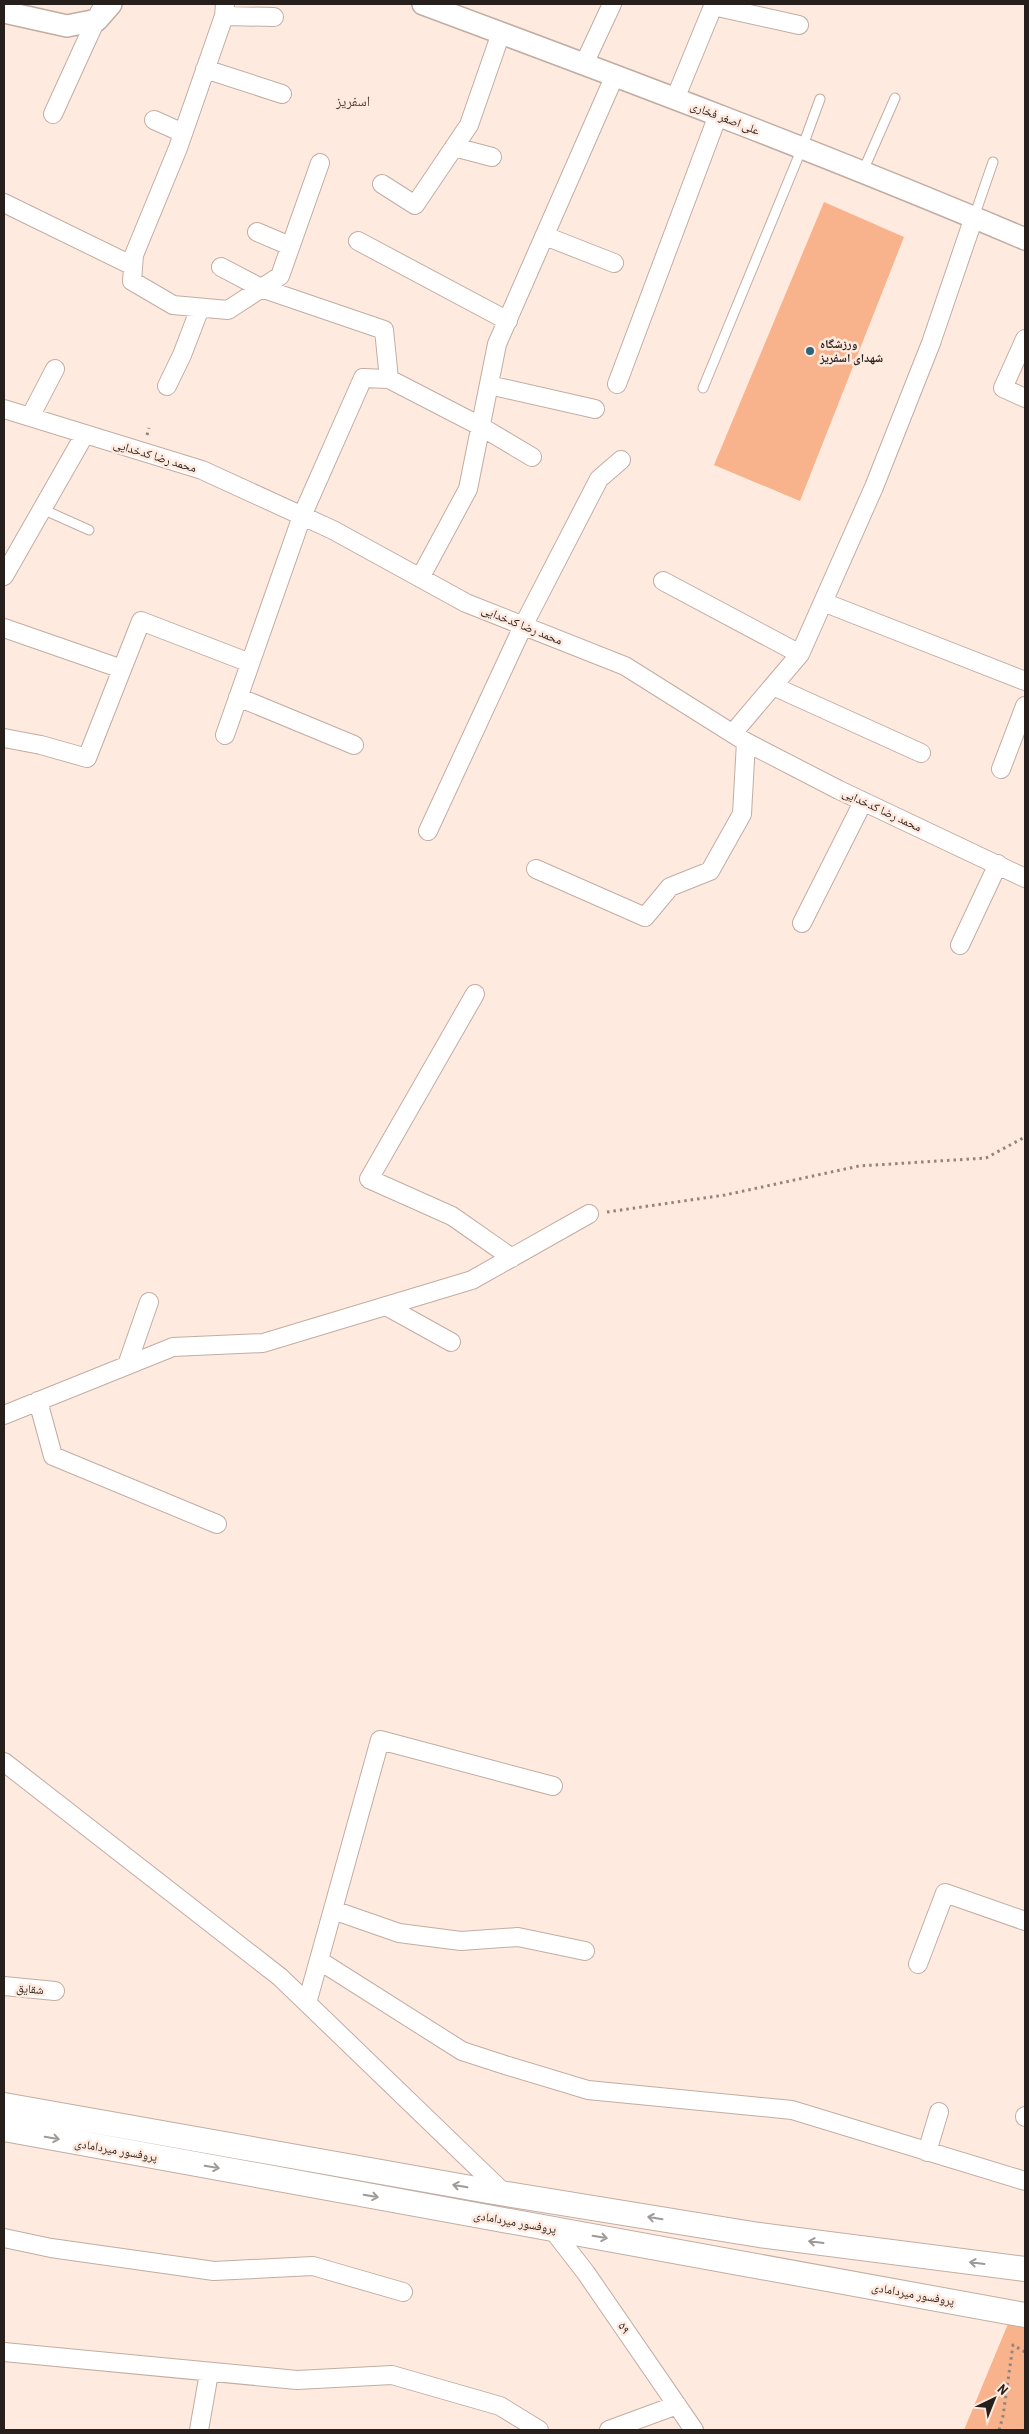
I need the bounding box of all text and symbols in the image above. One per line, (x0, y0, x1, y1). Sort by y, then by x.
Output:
district label: اسفریز (335, 92, 370, 110)
street label: علی اصغر فخاری (688, 97, 762, 139)
place label: ورزشگاه شهدای اسفریز (819, 336, 883, 366)
marker: ورزشگاه شهدای اسفریز (804, 345, 816, 357)
street label: محمد رضا کدخدایی (112, 436, 198, 476)
street label: محمد رضا کدخدایی (479, 601, 565, 649)
street label: محمد رضا کدخدایی (840, 785, 924, 835)
street label: شقایق (16, 1980, 44, 1998)
one-way arrow (43, 2133, 59, 2143)
street label: پروفسور میردامادی (73, 2135, 159, 2165)
one-way arrow (203, 2162, 219, 2172)
one-way arrow (453, 2180, 469, 2190)
one-way arrow (363, 2192, 379, 2201)
street label: پروفسور میردامادی (472, 2207, 558, 2237)
one-way arrow (647, 2213, 663, 2223)
one-way arrow (592, 2233, 608, 2243)
one-way arrow (808, 2237, 824, 2247)
one-way arrow (969, 2257, 985, 2267)
street label: پروفسور میردامادی (870, 2279, 956, 2309)
street label: ۵۹ (614, 2319, 634, 2337)
north arrow (969, 2374, 1019, 2424)
text: N (994, 2380, 1012, 2399)

